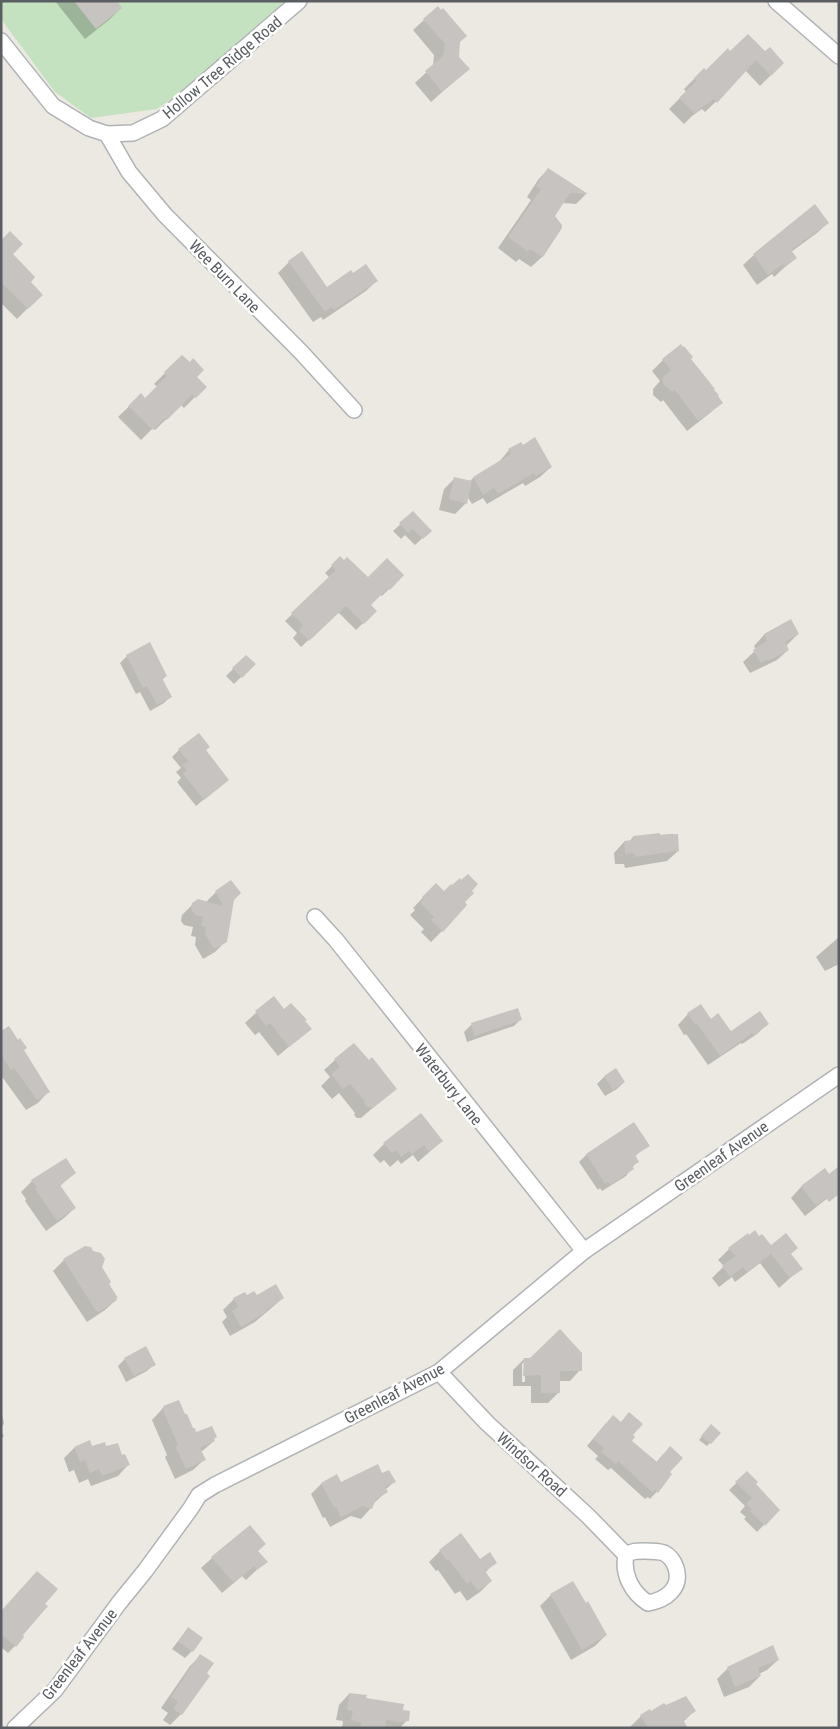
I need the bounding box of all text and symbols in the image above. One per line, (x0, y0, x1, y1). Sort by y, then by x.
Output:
street label: Hollow Tree Ridge Road (159, 12, 286, 123)
street label: Wee Burn Lane (185, 236, 264, 317)
street label: Waterbury Lane (411, 1040, 486, 1129)
street label: Greenleaf Avenue (671, 1117, 772, 1196)
street label: Greenleaf Avenue (341, 1359, 448, 1428)
street label: Windsor Road (493, 1428, 571, 1501)
street label: Greenleaf Avenue (38, 1605, 121, 1704)

